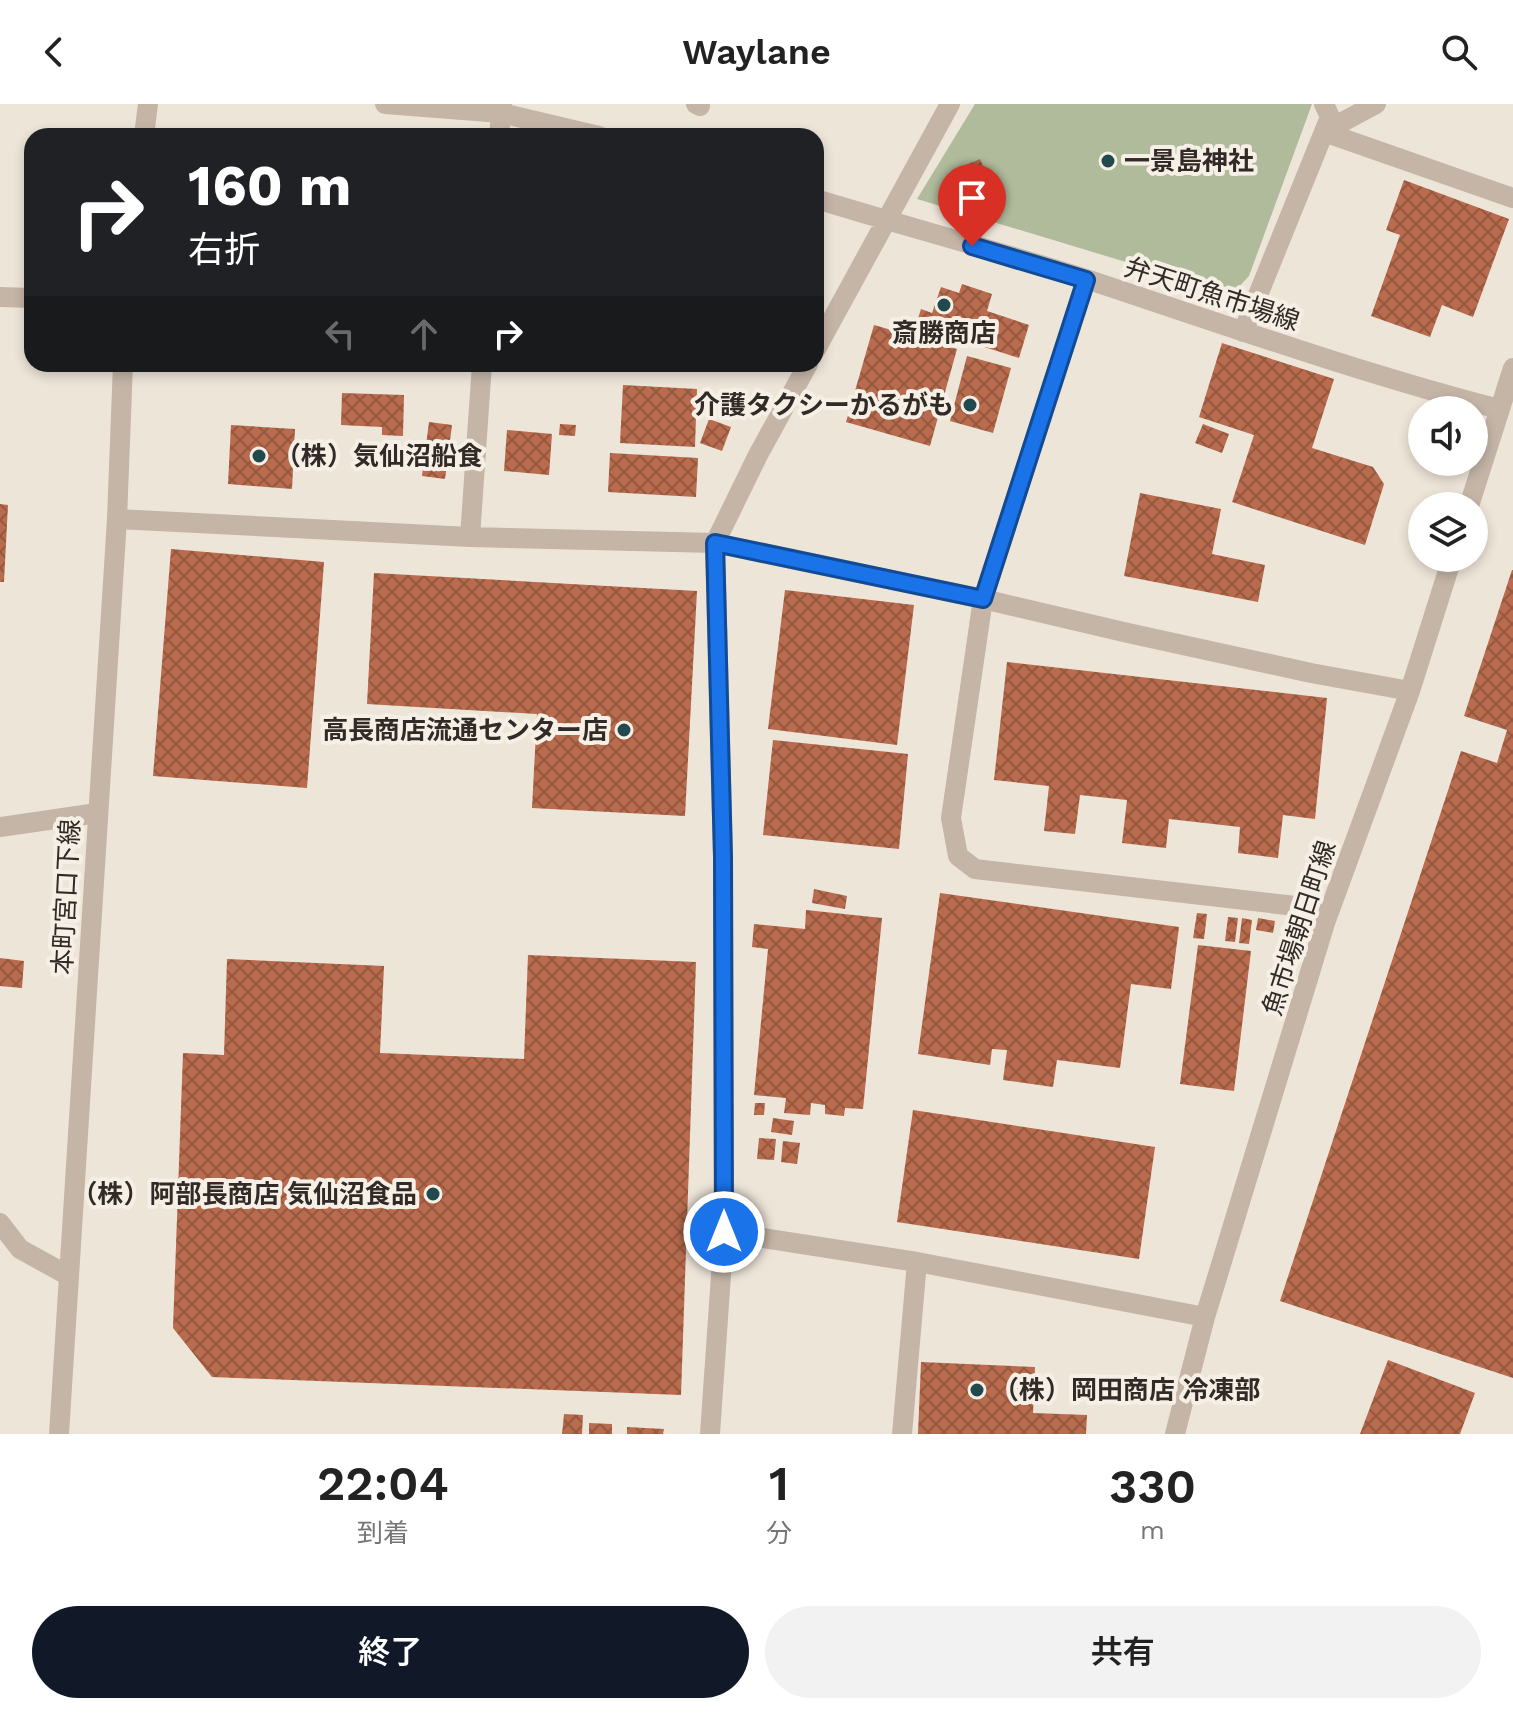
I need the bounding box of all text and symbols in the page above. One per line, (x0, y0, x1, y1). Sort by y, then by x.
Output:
icon: back (32, 30, 76, 74)
icon: search (1437, 30, 1481, 74)
text: Waylane (682, 31, 831, 73)
place label: 一景島神社 (1124, 146, 1254, 176)
marker: 一景島神社 (1099, 152, 1117, 170)
text: 160 m (188, 153, 351, 219)
icon: right (56, 160, 160, 264)
pin (938, 164, 1006, 246)
icon: arrive (950, 176, 994, 220)
text: 右折 (188, 229, 260, 271)
street label: 弁天町魚市場線 (1121, 252, 1303, 336)
marker: 斎勝商店 (935, 296, 953, 314)
icon: left (318, 312, 362, 356)
icon: ahead (402, 312, 446, 356)
icon: right (486, 312, 530, 356)
place label: 斎勝商店 (892, 318, 996, 348)
place label: 介護タクシーかるがも (694, 390, 954, 420)
marker: 介護タクシーかるがも (961, 396, 979, 414)
map controls (1408, 396, 1488, 572)
button: sound (1408, 396, 1488, 476)
place label: （株）気仙沼船食 (275, 441, 483, 471)
marker: （株）気仙沼船食 (250, 447, 268, 465)
button: layers (1408, 492, 1488, 572)
place label: 高長商店流通センター店 (322, 715, 608, 745)
marker: 高長商店流通センター店 (615, 721, 633, 739)
street label: 本町宮口下線 (47, 818, 85, 976)
street label: 魚市場朝日町線 (1257, 837, 1341, 1019)
place label: （株）阿部長商店 気仙沼食品 (72, 1179, 417, 1209)
marker: （株）阿部長商店 気仙沼食品 (424, 1185, 442, 1203)
position arrow (682, 1190, 766, 1274)
place label: （株）岡田商店 冷凍部 (993, 1375, 1260, 1405)
marker: （株）岡田商店 冷凍部 (968, 1381, 986, 1399)
text: 22:04 (317, 1455, 449, 1512)
text: 1 (769, 1455, 789, 1512)
text: 330 (1109, 1458, 1196, 1515)
text: m (1140, 1515, 1165, 1545)
text: 到着 (357, 1518, 409, 1548)
text: 分 (766, 1518, 792, 1548)
button: 終了 (32, 1606, 749, 1698)
button: 共有 (765, 1606, 1481, 1698)

